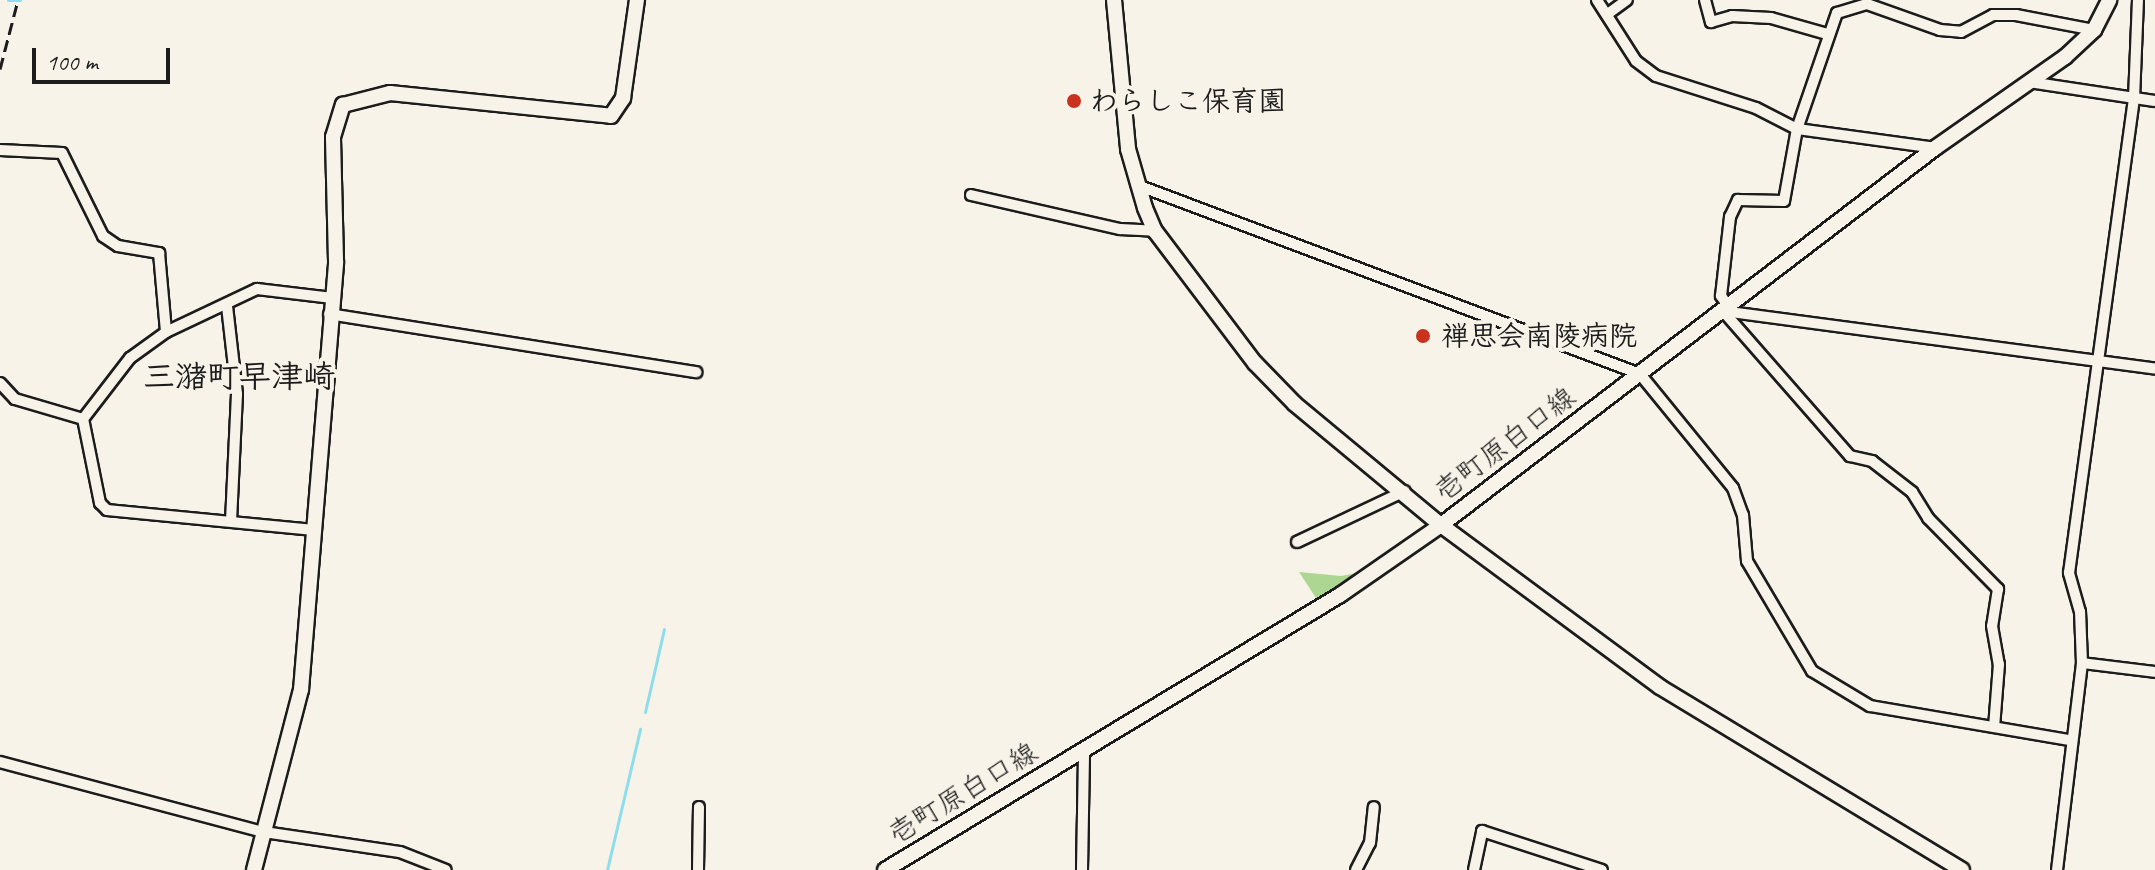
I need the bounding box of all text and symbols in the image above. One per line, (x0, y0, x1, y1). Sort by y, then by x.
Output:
scale bar (36, 32, 174, 82)
text: 100 m (46, 47, 98, 77)
place label: わらしこ保育園 (1090, 84, 1286, 118)
marker: わらしこ保育園 (1065, 92, 1083, 110)
place label: 禅思会南陵病院 (1441, 319, 1637, 353)
marker: 禅思会南陵病院 (1412, 325, 1434, 347)
district label: 三潴町早津崎 (143, 358, 335, 396)
street label: 壱町原白口線 (1428, 380, 1582, 508)
street label: 壱町原白口線 (882, 735, 1044, 851)

